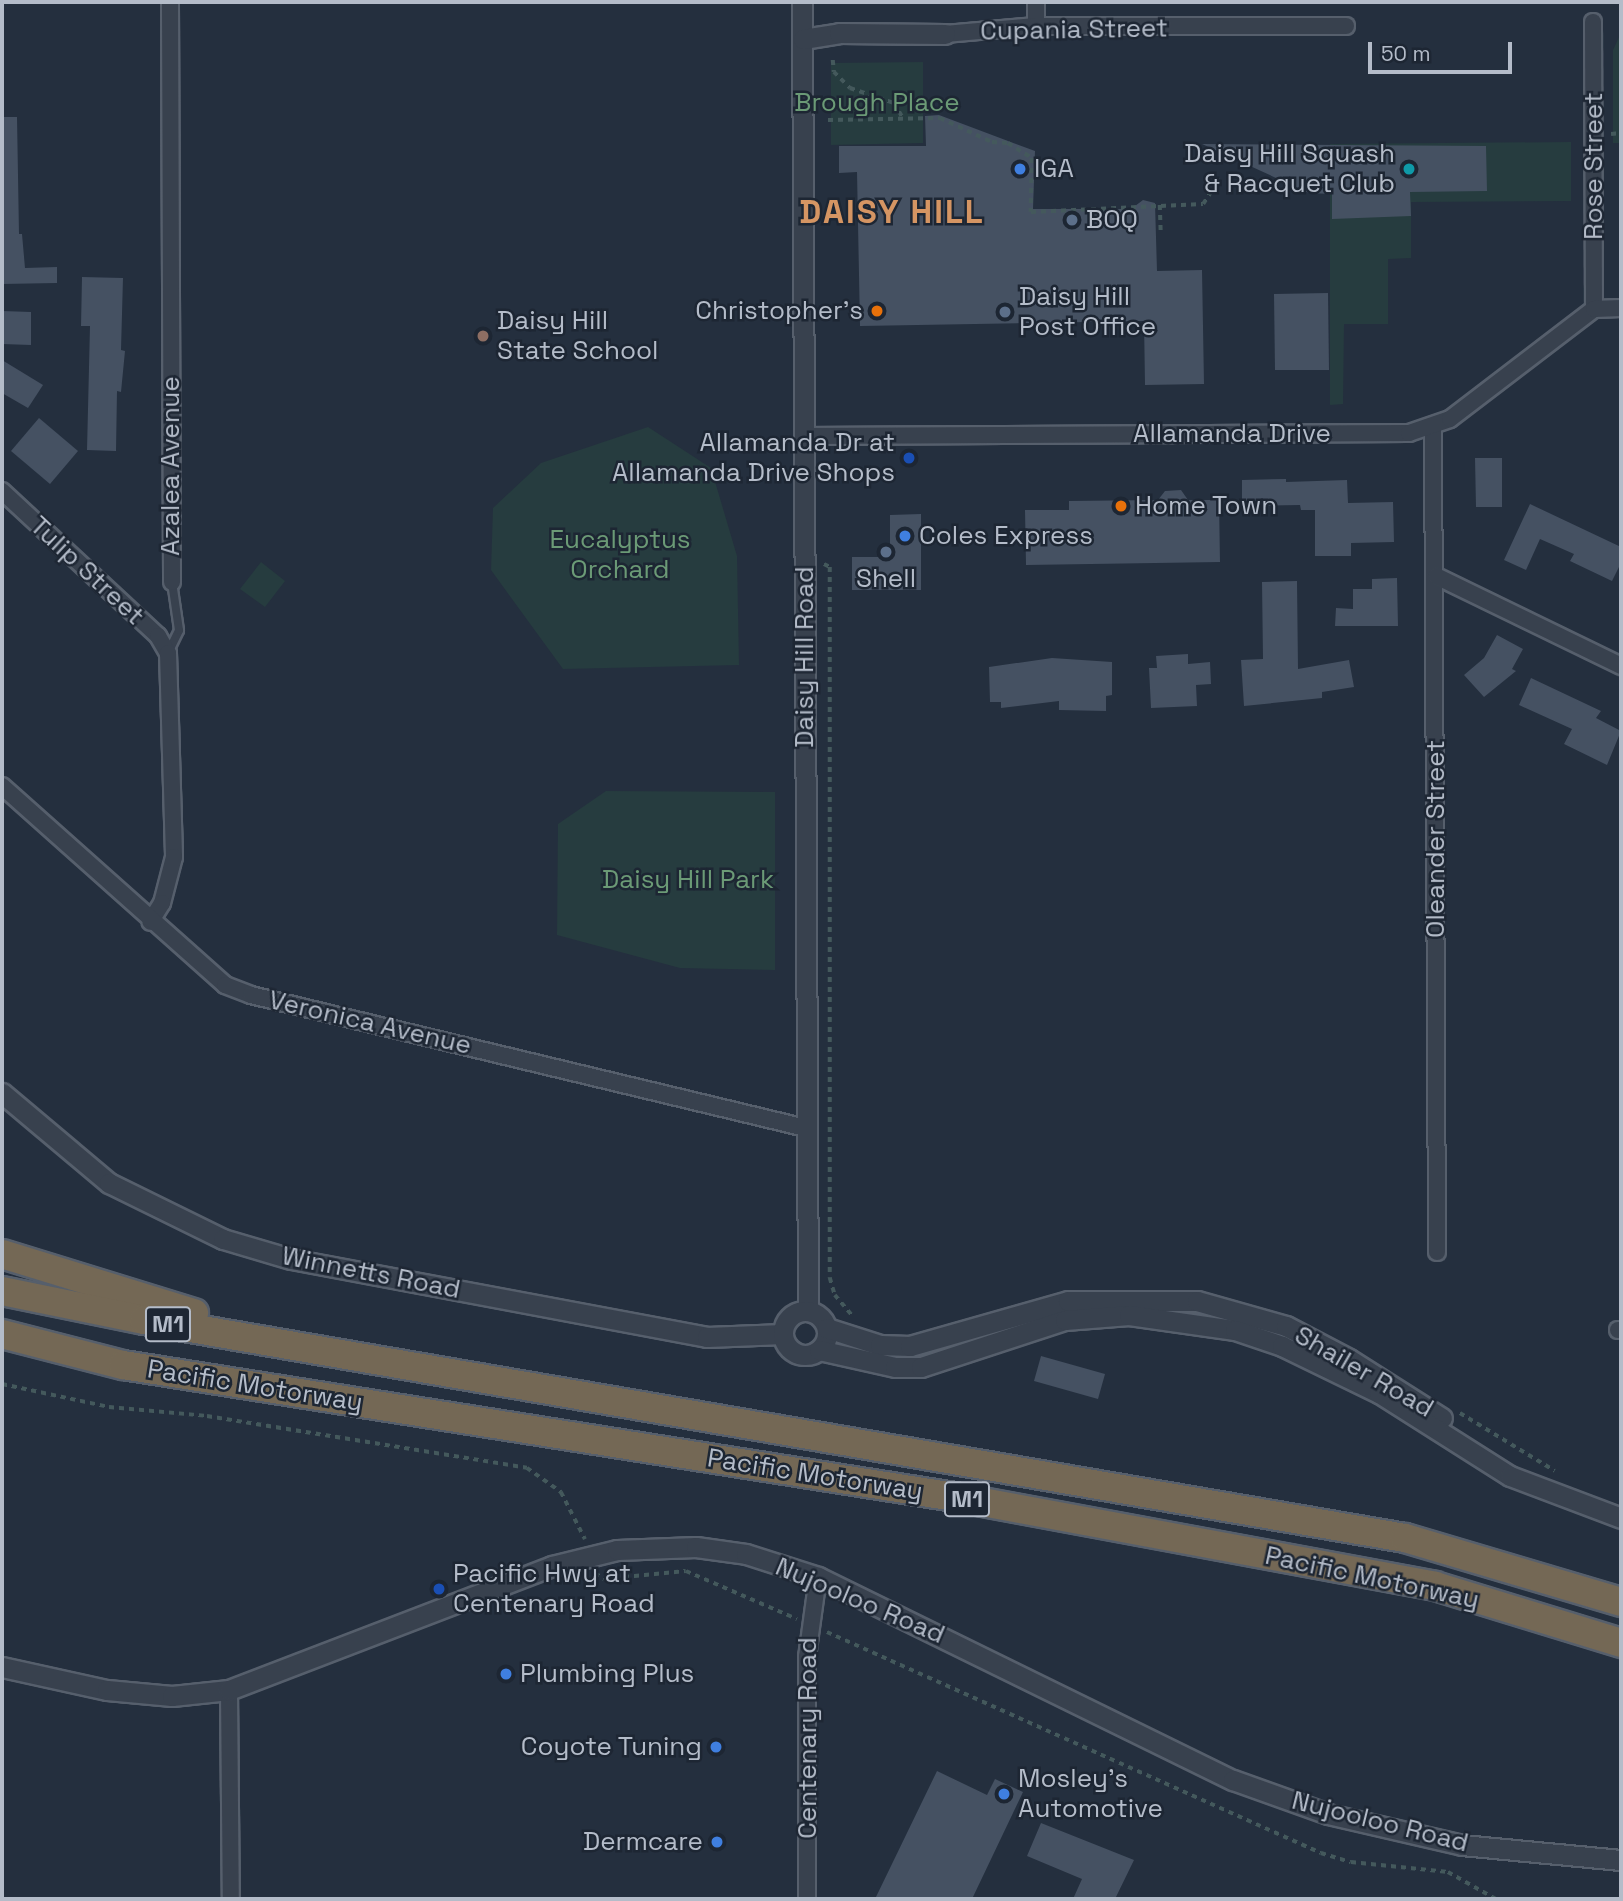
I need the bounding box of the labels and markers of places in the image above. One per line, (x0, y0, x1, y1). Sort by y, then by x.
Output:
place label: Daisy Hill Squash & Racquet Club (1184, 138, 1395, 200)
place label: IGA (1034, 153, 1074, 185)
marker: IGA (1012, 161, 1028, 177)
marker: Daisy Hill Squash & Racquet Club (1401, 161, 1417, 177)
place label: BOQ (1086, 204, 1138, 236)
marker: BOQ (1064, 212, 1080, 228)
place label: Daisy Hill Post Office (1019, 281, 1156, 342)
place label: Christopher's (695, 295, 863, 327)
marker: Christopher's (869, 303, 885, 319)
marker: Daisy Hill Post Office (997, 304, 1013, 320)
place label: Daisy Hill State School (497, 305, 658, 366)
marker: Daisy Hill State School (475, 328, 491, 344)
place label: Allamanda Dr at Allamanda Drive Shops (612, 427, 895, 488)
marker: Allamanda Dr at Allamanda Drive Shops (901, 450, 917, 466)
place label: Home Town (1135, 490, 1278, 522)
marker: Home Town (1113, 498, 1129, 514)
place label: Coles Express (919, 520, 1093, 552)
marker: Coles Express (897, 528, 913, 544)
marker: Shell (878, 544, 894, 560)
place label: Shell (856, 563, 916, 595)
place label: Pacific Hwy at Centenary Road (453, 1558, 655, 1620)
marker: Pacific Hwy at Centenary Road (431, 1581, 447, 1597)
place label: Plumbing Plus (520, 1658, 694, 1690)
marker: Plumbing Plus (498, 1666, 514, 1682)
place label: Coyote Tuning (520, 1731, 702, 1763)
marker: Coyote Tuning (708, 1739, 724, 1755)
place label: Mosley's Automotive (1018, 1763, 1163, 1824)
marker: Mosley's Automotive (996, 1786, 1012, 1802)
place label: Dermcare (583, 1826, 703, 1858)
marker: Dermcare (709, 1834, 725, 1850)

